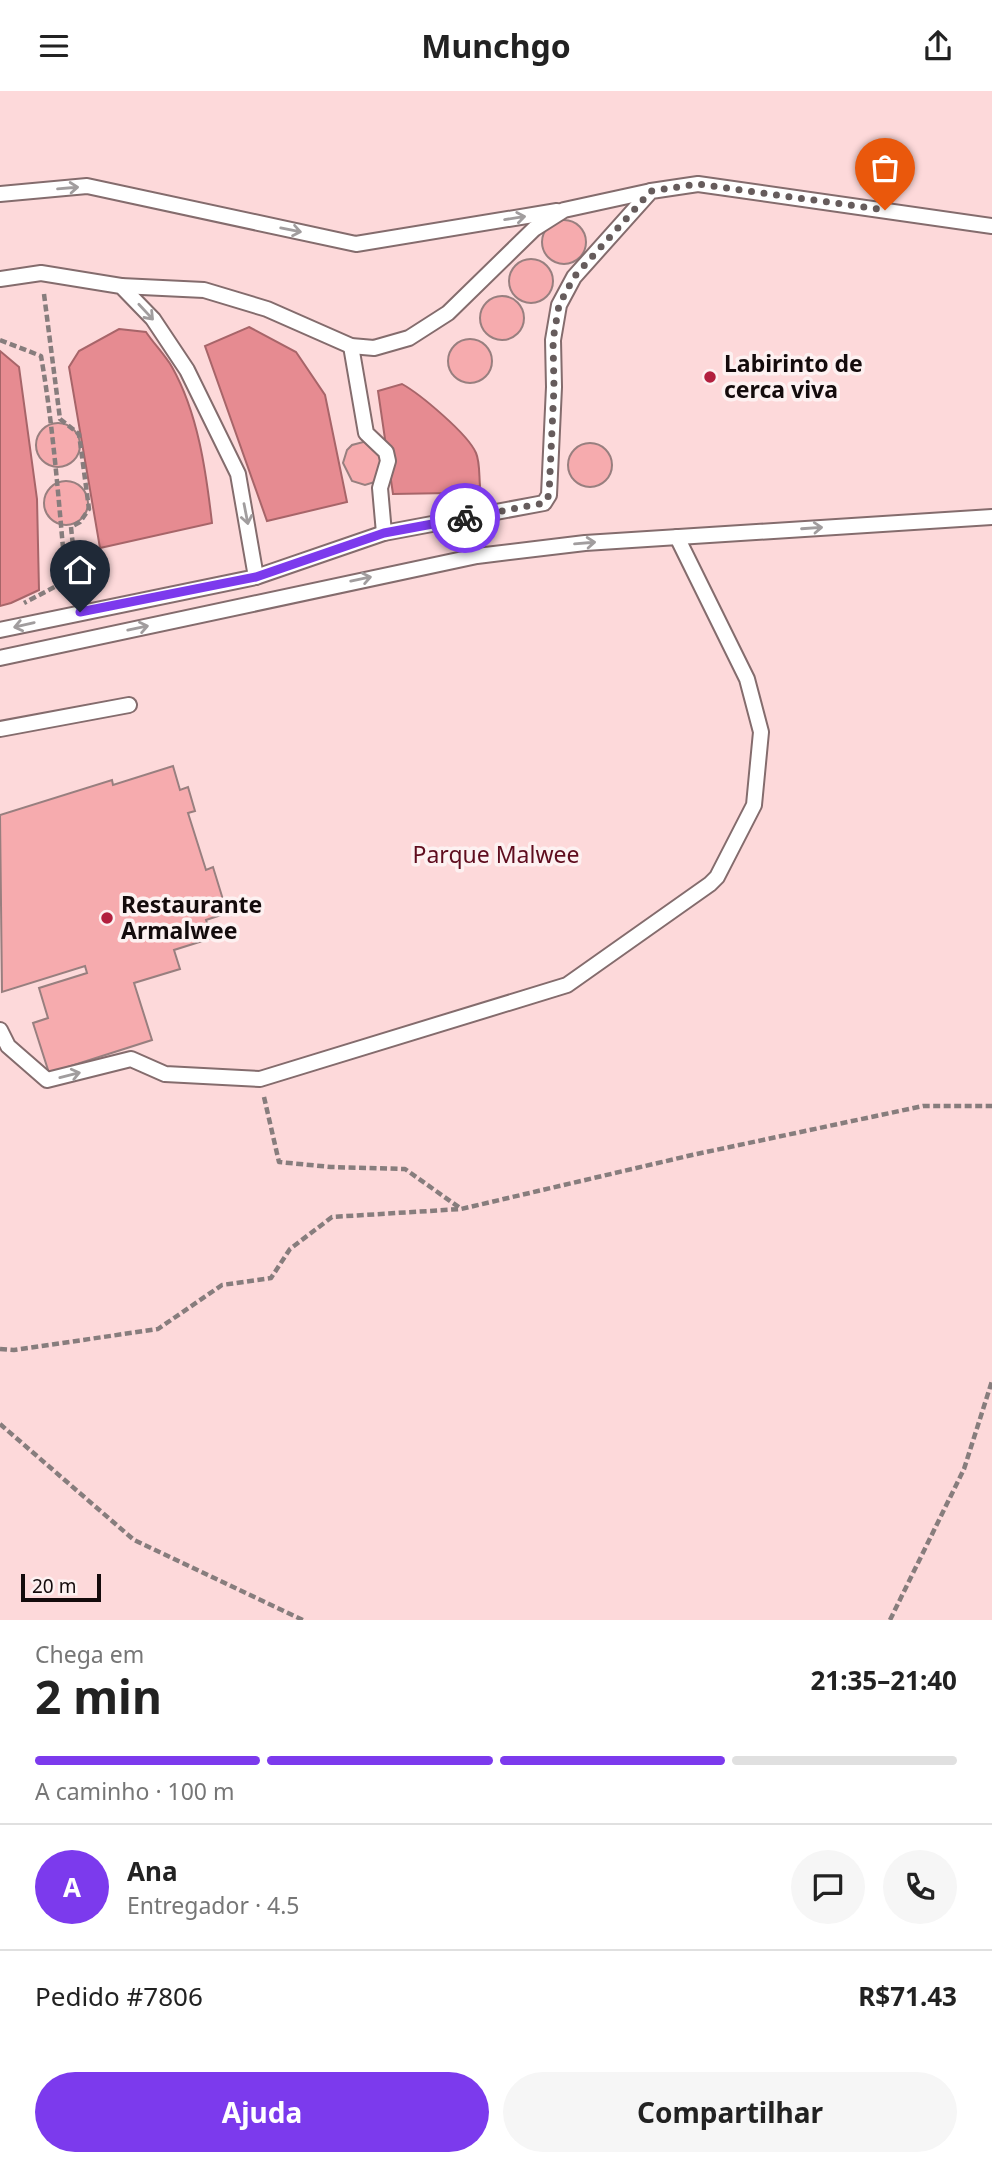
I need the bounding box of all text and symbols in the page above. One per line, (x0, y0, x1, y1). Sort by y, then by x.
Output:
text: Munchgo (421, 24, 571, 67)
icon: menu (35, 27, 73, 65)
icon: share (919, 27, 957, 65)
pin (855, 138, 915, 210)
icon: bag (866, 149, 904, 187)
one-way arrow (56, 181, 79, 194)
one-way arrow (503, 211, 526, 224)
one-way arrow (279, 224, 302, 238)
one-way arrow (138, 303, 155, 320)
place label: Labirinto de cerca viva (724, 347, 863, 405)
marker: Labirinto de cerca viva (702, 369, 718, 385)
courier (430, 483, 500, 553)
icon: bike (446, 499, 484, 537)
one-way arrow (240, 502, 254, 525)
one-way arrow (800, 522, 823, 535)
one-way arrow (573, 536, 596, 549)
pin (50, 540, 110, 612)
icon: home (61, 551, 99, 589)
one-way arrow (349, 572, 372, 586)
one-way arrow (13, 618, 36, 632)
one-way arrow (127, 621, 149, 634)
park label: Parque Malwee (413, 838, 579, 870)
place label: Restaurante Armalwee (121, 888, 262, 946)
marker: Restaurante Armalwee (99, 910, 115, 926)
one-way arrow (58, 1068, 81, 1081)
scale bar (21, 1571, 102, 1603)
text: 20 m (32, 1573, 76, 1599)
text: Chega em (35, 1638, 144, 1670)
text: 21:35–21:40 (810, 1662, 957, 1698)
text: 2 min (35, 1665, 162, 1727)
text: A caminho · 100 m (35, 1775, 234, 1807)
button: chat (791, 1850, 865, 1924)
button: phone (883, 1850, 957, 1924)
text: Ana (127, 1853, 177, 1889)
text: A (63, 1869, 81, 1905)
text: Entregador · 4.5 (127, 1889, 300, 1921)
text: Pedido #7806 (35, 1978, 203, 2014)
text: R$71.43 (858, 1978, 957, 2014)
button: Ajuda (35, 2072, 489, 2152)
button: Compartilhar (503, 2072, 957, 2152)

